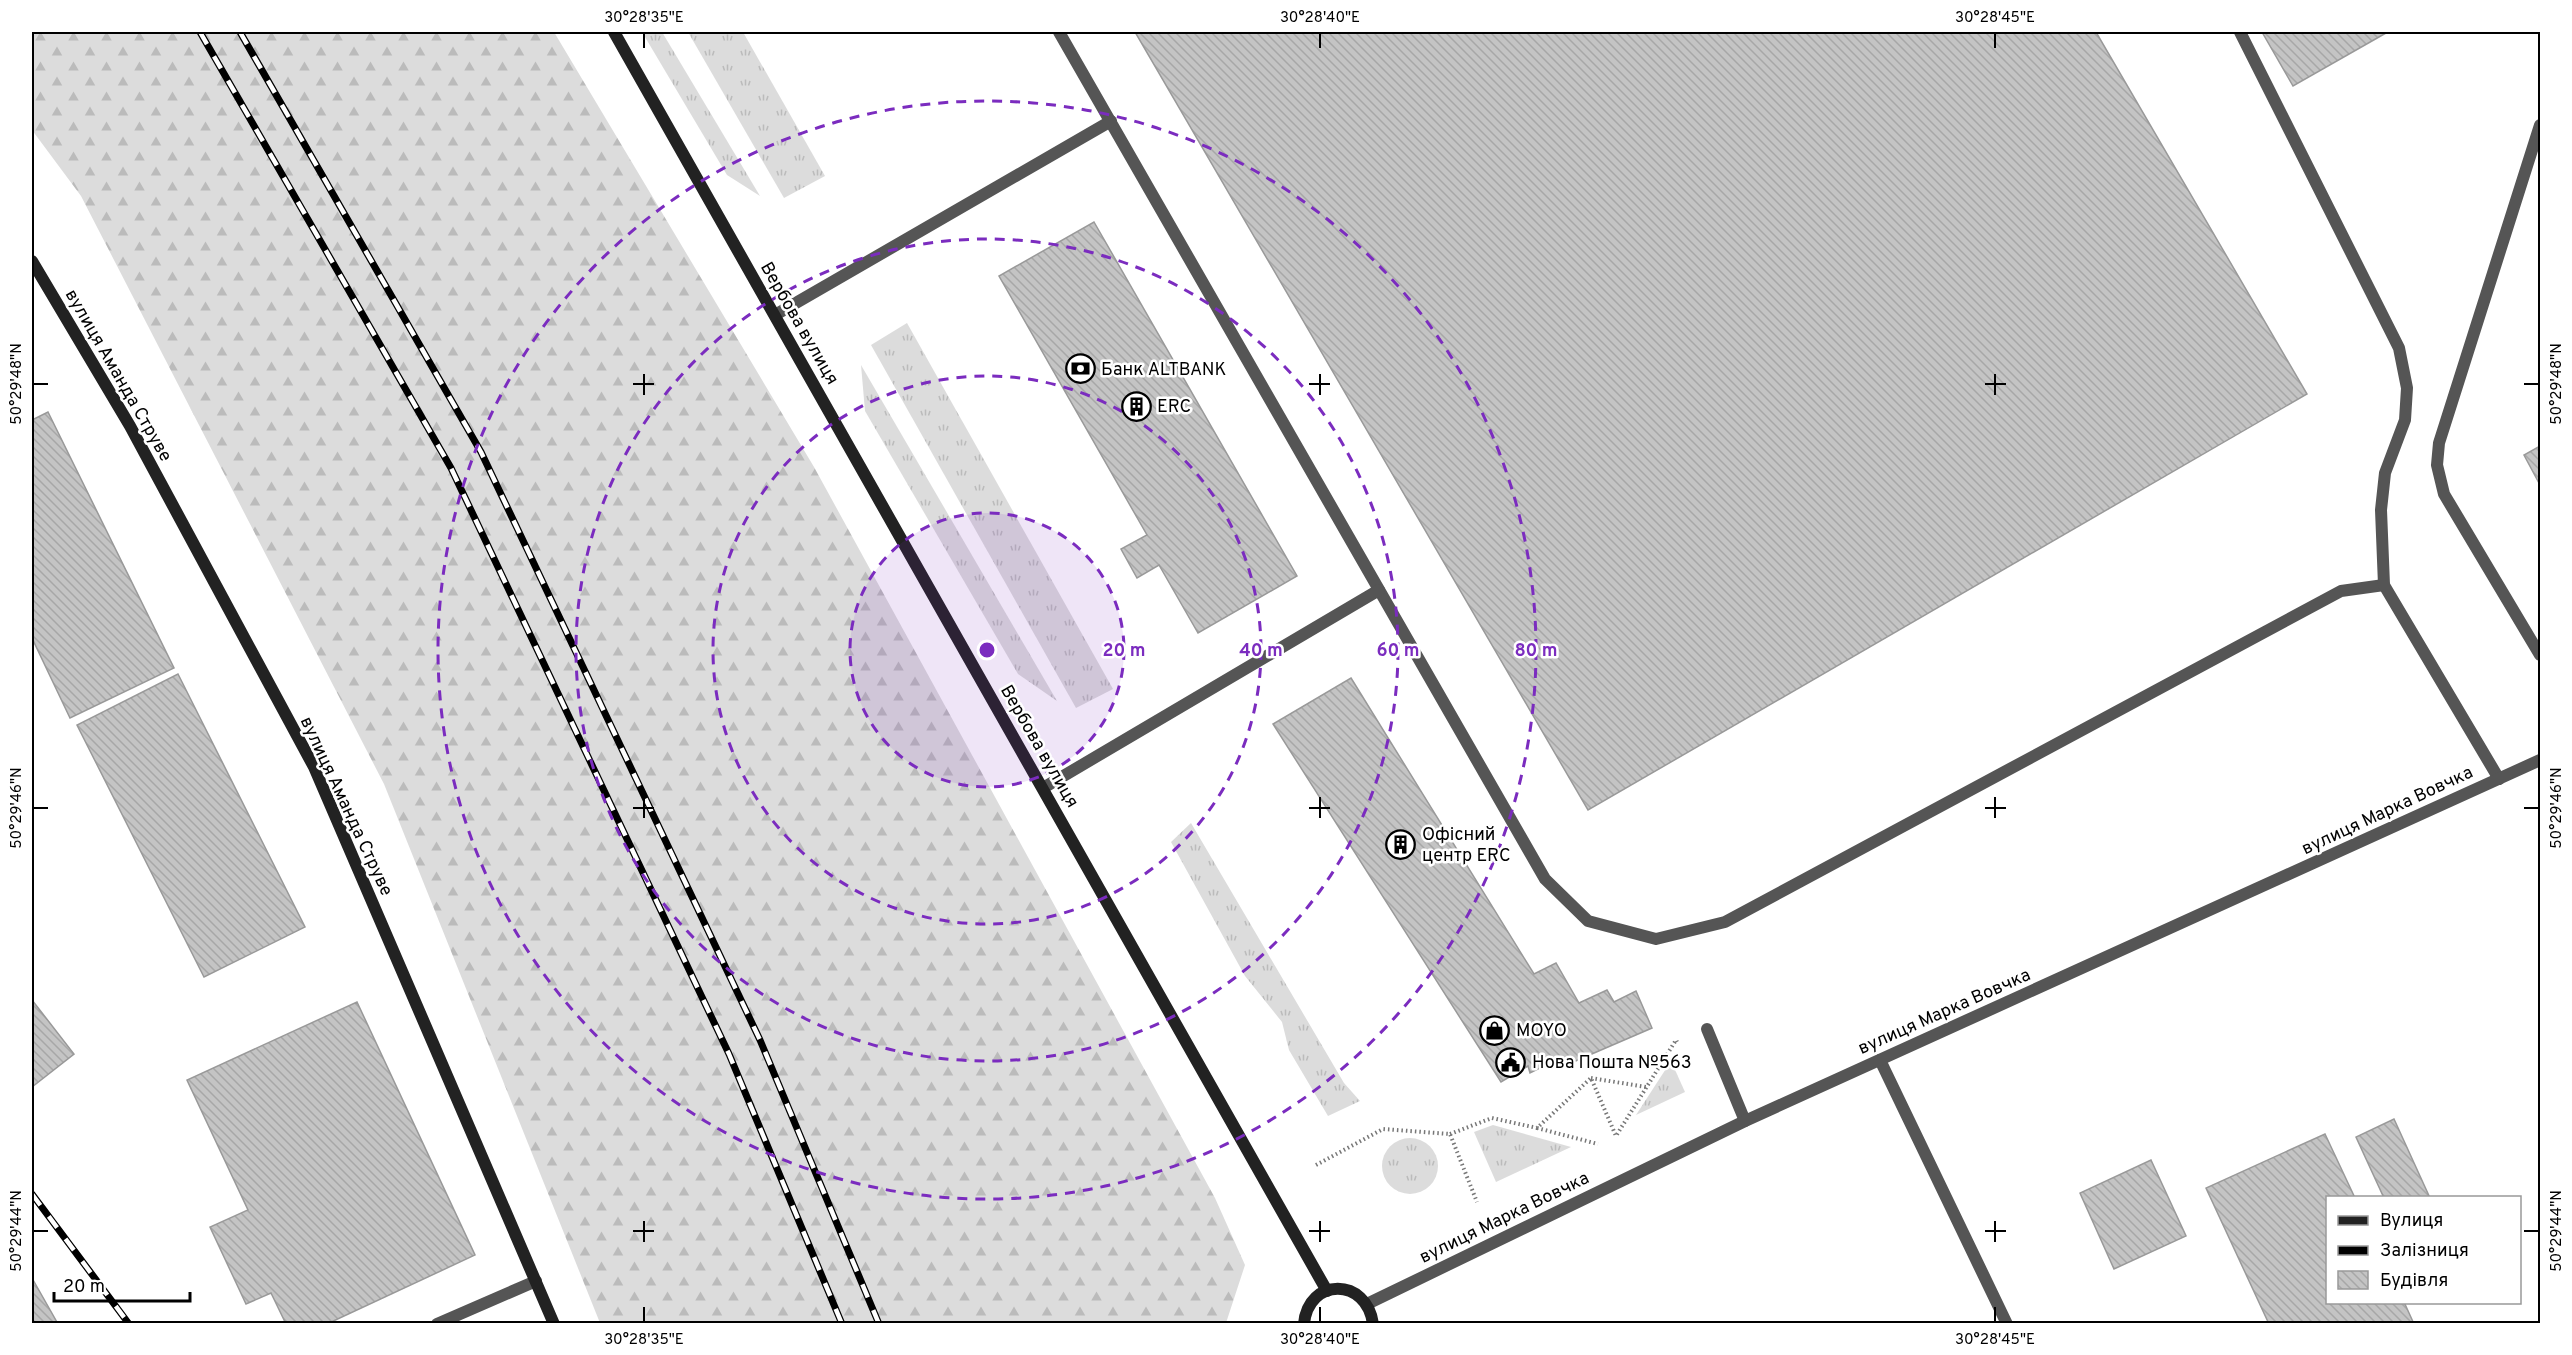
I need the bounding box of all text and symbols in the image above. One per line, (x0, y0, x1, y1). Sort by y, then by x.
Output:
text: 30°28'35"E (604, 9, 684, 28)
text: 30°28'40"E (1280, 9, 1360, 28)
text: 30°28'45"E (1955, 9, 2035, 28)
street label: Вербова вулиця (754, 258, 843, 389)
street label: вулиця Аманда Струве (59, 285, 177, 466)
text: 50°29'48"N (8, 343, 27, 425)
text: 50°29'48"N (2548, 343, 2567, 425)
bank icon: Банк ALTBANK (1064, 353, 1096, 385)
place label: Банк ALTBANK (1101, 359, 1227, 382)
building icon: ERC (1120, 390, 1152, 422)
place label: ERC (1157, 396, 1191, 419)
centre of rings (977, 640, 997, 660)
text: 20 m (1102, 640, 1146, 663)
text: 40 m (1239, 640, 1283, 663)
text: 60 m (1376, 640, 1420, 663)
text: 80 m (1514, 640, 1558, 663)
street label: Вербова вулиця (994, 681, 1083, 812)
street label: вулиця Аманда Струве (294, 713, 397, 900)
street label: вулиця Марка Вовчка (2298, 762, 2477, 861)
text: 50°29'46"N (8, 767, 27, 849)
text: 50°29'46"N (2548, 767, 2567, 849)
place label: Офісний центр ERC (1422, 824, 1511, 868)
building icon: Офісний центр ERC (1385, 828, 1417, 860)
street label: вулиця Марка Вовчка (1855, 964, 2034, 1061)
shop icon: MOYO (1479, 1014, 1511, 1046)
place label: MOYO (1516, 1020, 1567, 1043)
public building icon: Нова Пошта №563 (1495, 1046, 1527, 1078)
place label: Нова Пошта №563 (1532, 1052, 1692, 1075)
street label: вулиця Марка Вовчка (1416, 1167, 1593, 1270)
text: 50°29'44"N (8, 1190, 27, 1272)
text: 50°29'44"N (2548, 1190, 2567, 1272)
legend (2326, 1196, 2521, 1304)
text: Вулиця (2380, 1210, 2443, 1233)
text: Залізниця (2380, 1240, 2469, 1263)
scale bar (54, 1265, 190, 1303)
text: Будівля (2380, 1270, 2448, 1293)
text: 20 m (63, 1276, 105, 1299)
text: 30°28'35"E (604, 1331, 684, 1350)
text: 30°28'40"E (1280, 1331, 1360, 1350)
text: 30°28'45"E (1955, 1331, 2035, 1350)

